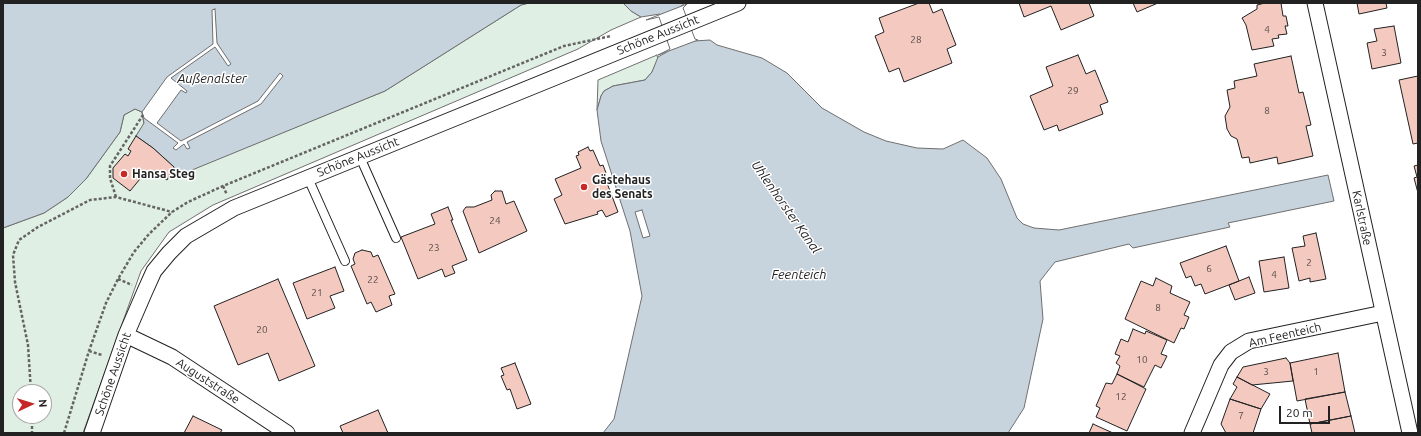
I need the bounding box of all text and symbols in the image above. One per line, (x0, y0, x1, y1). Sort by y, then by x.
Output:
street label: Schöne Aussicht (615, 12, 701, 58)
house number: 4 (1264, 24, 1270, 36)
house number: 28 (910, 34, 922, 46)
house number: 3 (1381, 47, 1387, 59)
water label: Außenalster (177, 71, 247, 87)
house number: 29 (1067, 85, 1079, 97)
house number: 8 (1264, 105, 1270, 117)
street label: Schöne Aussicht (315, 134, 401, 180)
water label: Uhlenhorster Kanal (748, 157, 824, 257)
place label: Hansa Steg (132, 167, 195, 181)
marker: Hansa Steg (119, 169, 129, 179)
place label: Gästehaus des Senats (592, 173, 653, 201)
marker: Gästehaus des Senats (579, 182, 589, 192)
street label: Karlstraße (1349, 189, 1375, 247)
house number: 24 (489, 215, 501, 227)
house number: 23 (428, 242, 440, 254)
house number: 2 (1306, 257, 1312, 269)
house number: 6 (1206, 263, 1212, 275)
water label: Feenteich (771, 267, 827, 283)
house number: 4 (1271, 269, 1277, 281)
house number: 22 (367, 274, 379, 286)
house number: 21 (311, 287, 323, 299)
house number: 8 (1155, 302, 1161, 314)
street label: Am Feenteich (1247, 320, 1323, 350)
house number: 20 (256, 324, 268, 336)
street label: Schöne Aussicht (92, 330, 134, 418)
house number: 10 (1136, 354, 1148, 366)
street label: Auguststraße (174, 355, 242, 407)
house number: 3 (1263, 366, 1269, 378)
house number: 1 (1313, 366, 1319, 378)
north arrow (12, 384, 52, 424)
house number: 12 (1115, 391, 1127, 403)
scale bar (1281, 398, 1332, 424)
text: N (37, 399, 49, 408)
text: 20 m (1286, 406, 1313, 419)
house number: 7 (1238, 410, 1244, 422)

